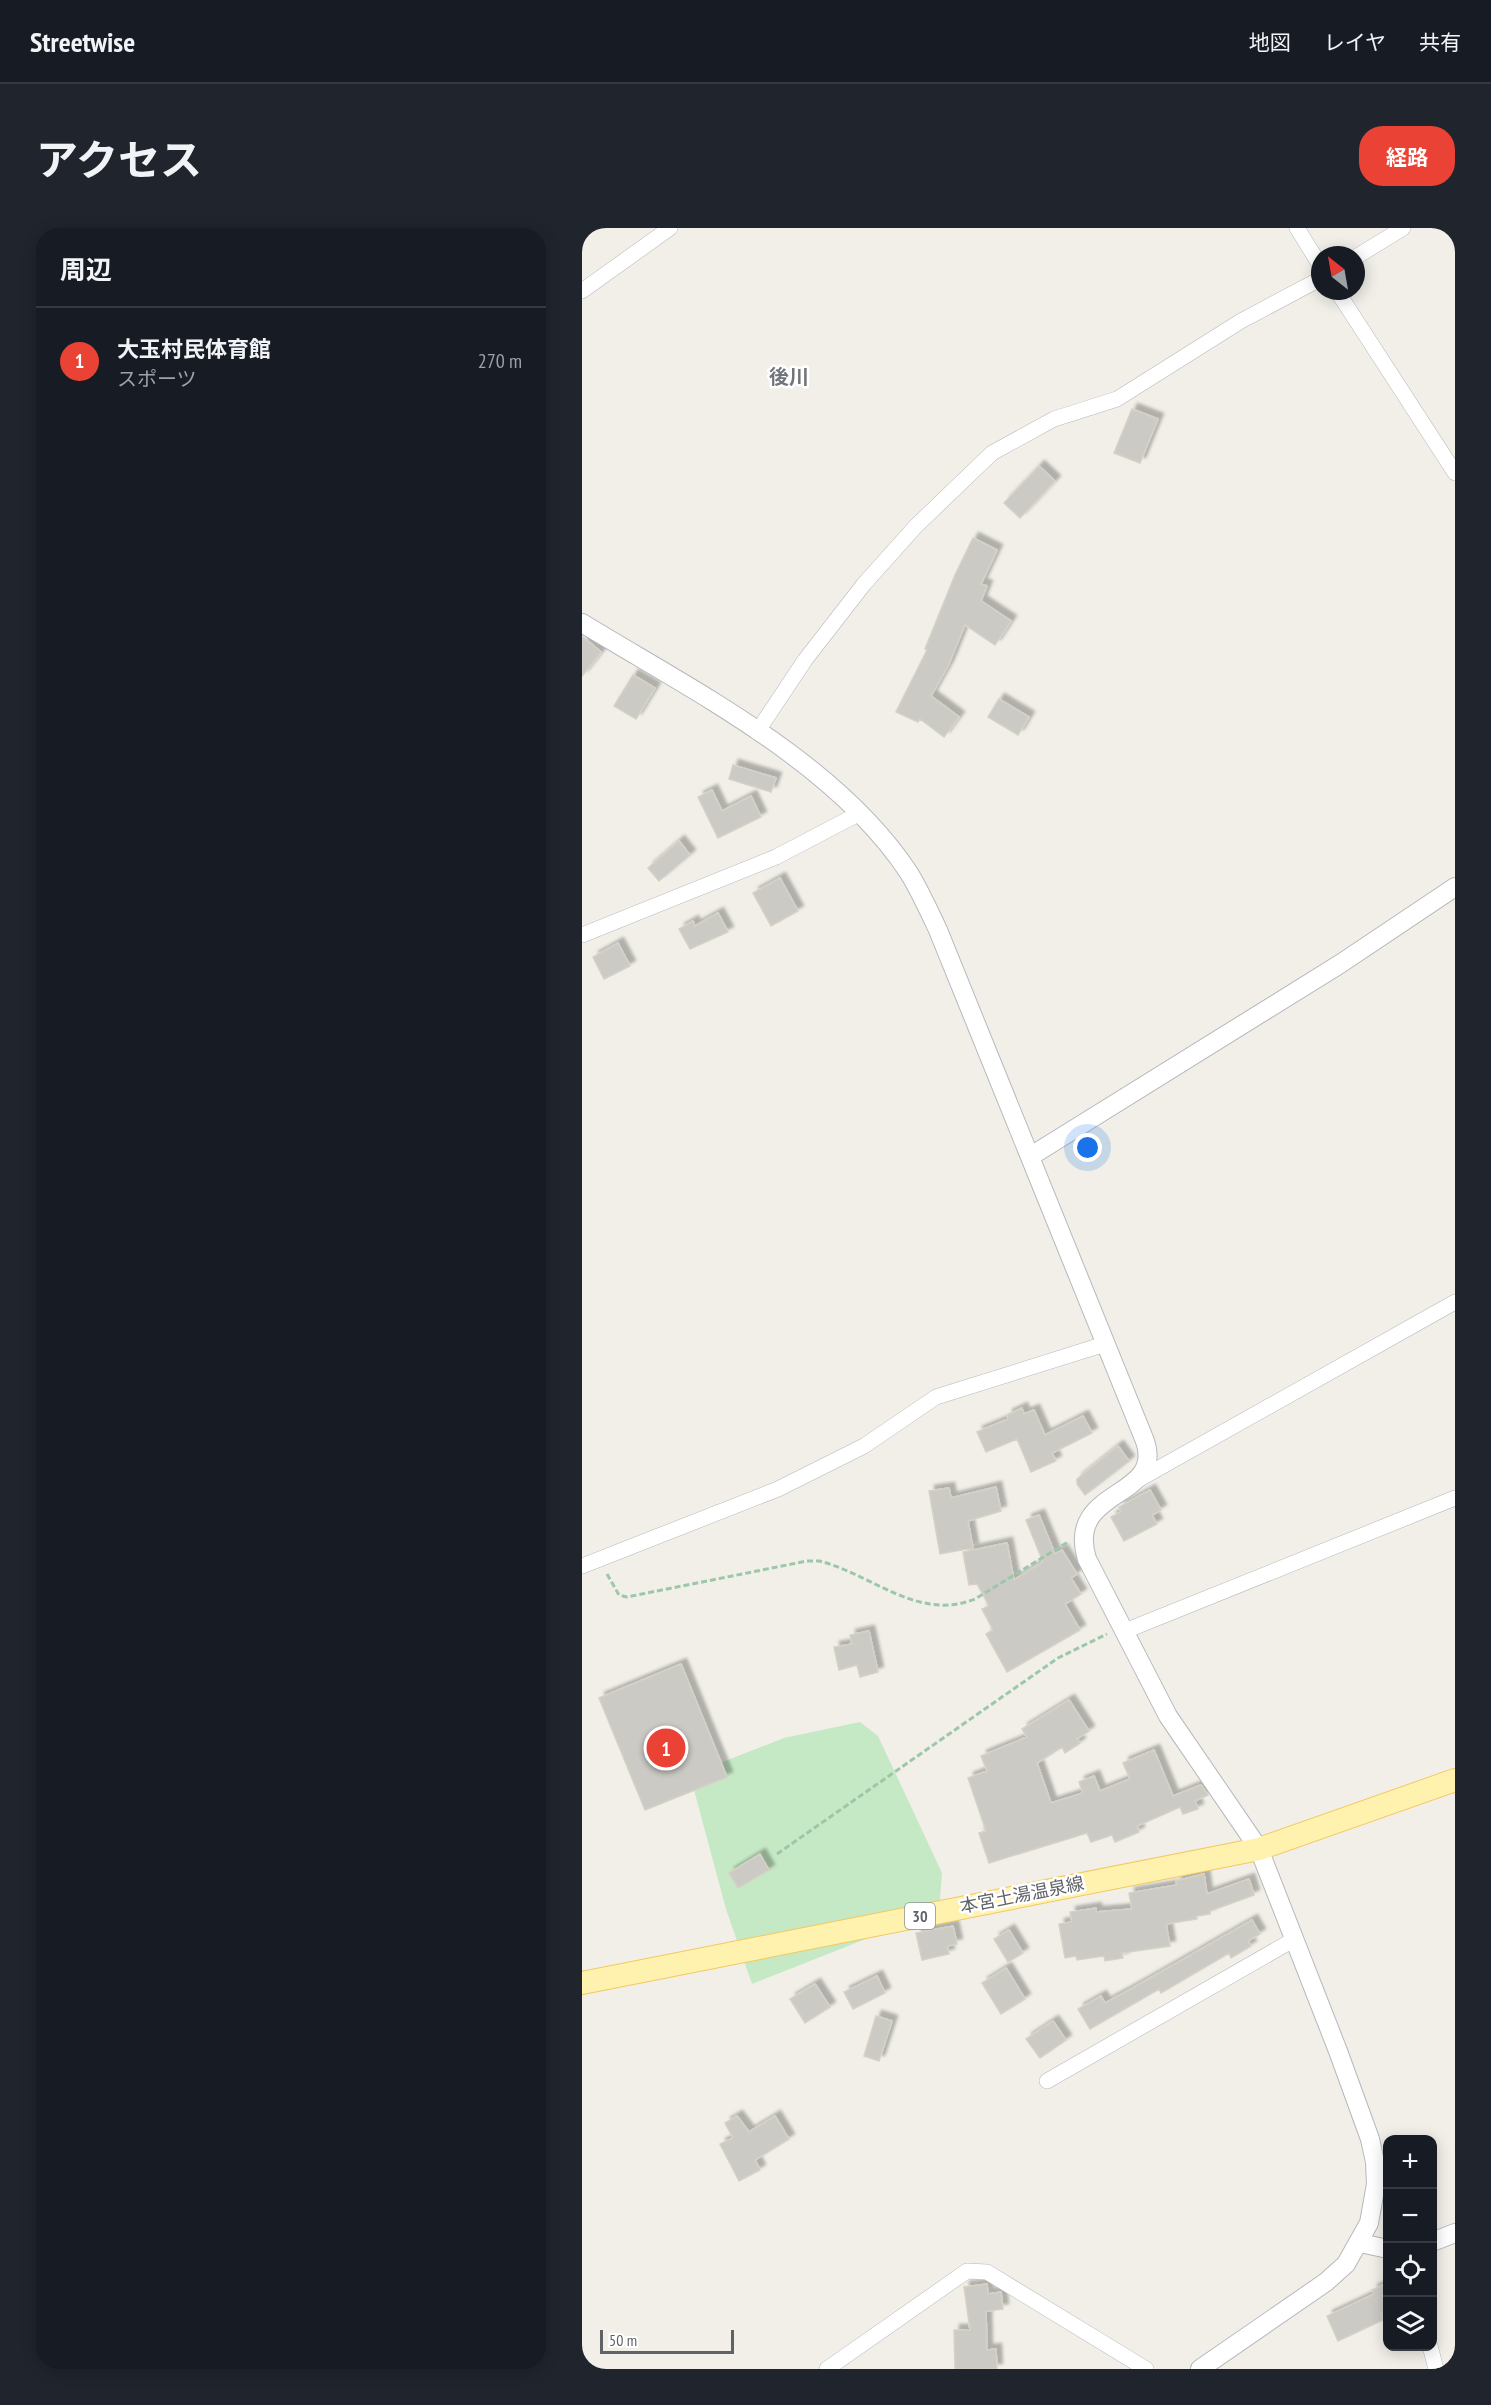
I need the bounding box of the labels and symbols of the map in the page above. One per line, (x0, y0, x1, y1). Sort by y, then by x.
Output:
north arrow (1311, 246, 1365, 300)
district label: 後川 (769, 364, 809, 390)
your location (1073, 1133, 1102, 1162)
pin: 1 (646, 1726, 686, 1771)
street label: 本宮土湯温泉線 (958, 1871, 1086, 1918)
road number: 30 (905, 1903, 935, 1929)
scale bar (600, 2327, 734, 2354)

